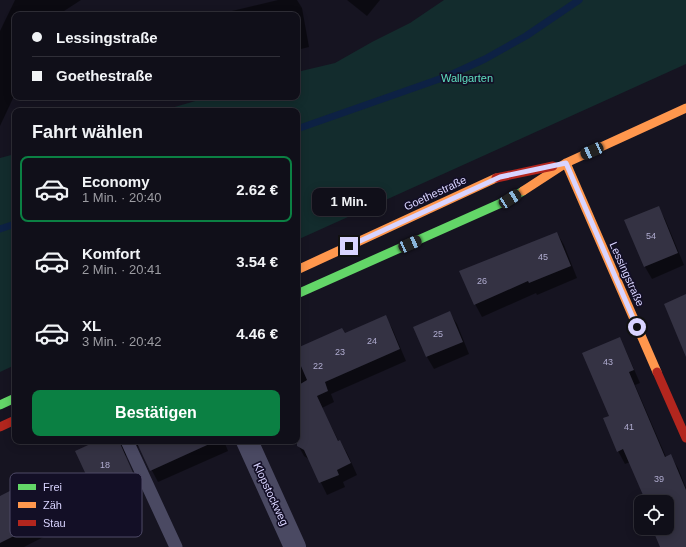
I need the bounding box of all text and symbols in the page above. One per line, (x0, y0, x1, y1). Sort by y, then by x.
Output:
text: Lessingstraße (56, 29, 158, 46)
text: Goethestraße (56, 67, 153, 84)
park label: Wallgarten (441, 72, 493, 84)
text: Fahrt wählen (32, 122, 143, 142)
car (579, 141, 605, 161)
icon: car (34, 171, 70, 207)
text: Economy (82, 173, 150, 190)
street label: Goethestraße (402, 173, 468, 213)
text: 2.62 € (236, 181, 278, 198)
car (497, 187, 523, 211)
callout: 1 Min. (312, 188, 386, 216)
text: 1 Min. · 20:40 (82, 190, 162, 205)
text: 1 Min. (331, 194, 367, 209)
house number: 54 (646, 231, 656, 241)
car (397, 234, 423, 254)
route end (340, 237, 358, 255)
street label: Lessingstraße (607, 240, 647, 308)
icon: car (34, 243, 70, 279)
text: Komfort (82, 245, 140, 262)
house number: 45 (538, 252, 548, 262)
text: 3.54 € (236, 253, 278, 270)
text: 2 Min. · 20:41 (82, 262, 162, 277)
house number: 26 (477, 276, 487, 286)
icon: car (34, 315, 70, 351)
text: XL (82, 317, 101, 334)
route start (628, 318, 646, 336)
text: 4.46 € (236, 325, 278, 342)
house number: 25 (433, 329, 443, 339)
text: 3 Min. · 20:42 (82, 334, 162, 349)
house number: 24 (367, 336, 377, 346)
house number: 23 (335, 347, 345, 357)
house number: 43 (603, 357, 613, 367)
house number: 22 (313, 361, 323, 371)
button: Bestätigen (32, 390, 280, 436)
house number: 41 (624, 422, 634, 432)
house number: 18 (100, 460, 110, 470)
street label: Klopstockweg (251, 461, 291, 527)
legend (10, 473, 142, 537)
house number: 39 (654, 474, 664, 484)
text: Frei (43, 481, 62, 493)
map controls (634, 495, 674, 535)
button: locate (634, 495, 674, 535)
text: Zäh (43, 499, 62, 511)
text: Stau (43, 517, 66, 529)

